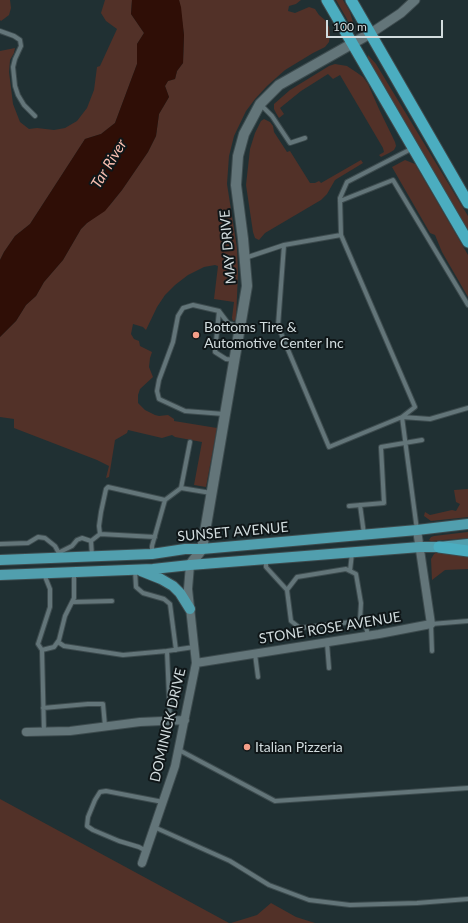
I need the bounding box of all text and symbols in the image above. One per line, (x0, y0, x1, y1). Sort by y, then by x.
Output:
scale bar (328, 12, 445, 38)
text: 100 m (333, 19, 367, 34)
water label: Tar River (87, 136, 131, 192)
street label: MAY DRIVE (216, 209, 240, 285)
place label: Bottoms Tire & Automotive Center Inc (204, 319, 344, 352)
marker: Bottoms Tire & Automotive Center Inc (191, 330, 201, 340)
street label: SUNSET AVENUE (177, 519, 289, 545)
street label: STONE ROSE AVENUE (258, 608, 402, 648)
street label: DOMINICK DRIVE (147, 666, 189, 784)
place label: Italian Pizzeria (255, 739, 343, 755)
marker: Italian Pizzeria (242, 742, 252, 752)

